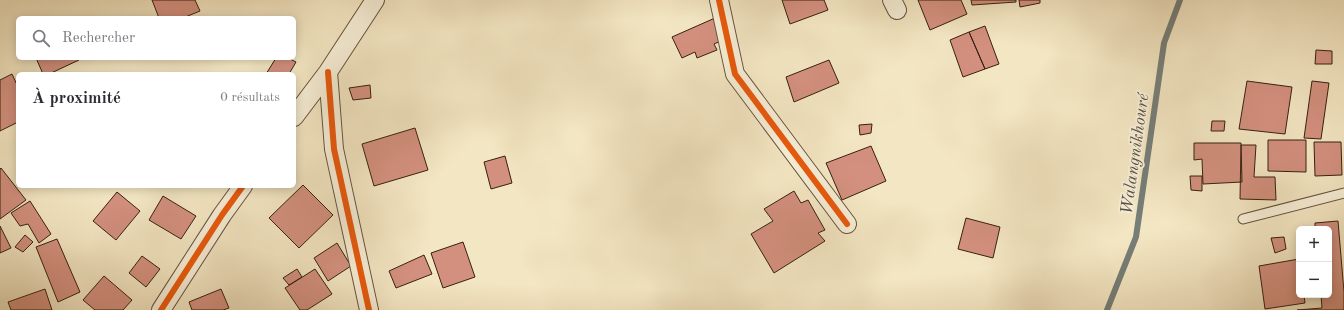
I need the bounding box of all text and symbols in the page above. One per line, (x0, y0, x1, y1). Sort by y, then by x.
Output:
search box (16, 16, 296, 60)
icon: search (30, 27, 52, 49)
text: Rechercher (62, 31, 135, 46)
text: À proximité (32, 90, 121, 107)
water label: Walangnikhouré (1119, 90, 1153, 216)
text: 0 résultats (220, 91, 280, 104)
map controls (1296, 226, 1332, 298)
button: + (1296, 226, 1332, 262)
button: − (1296, 262, 1332, 298)

